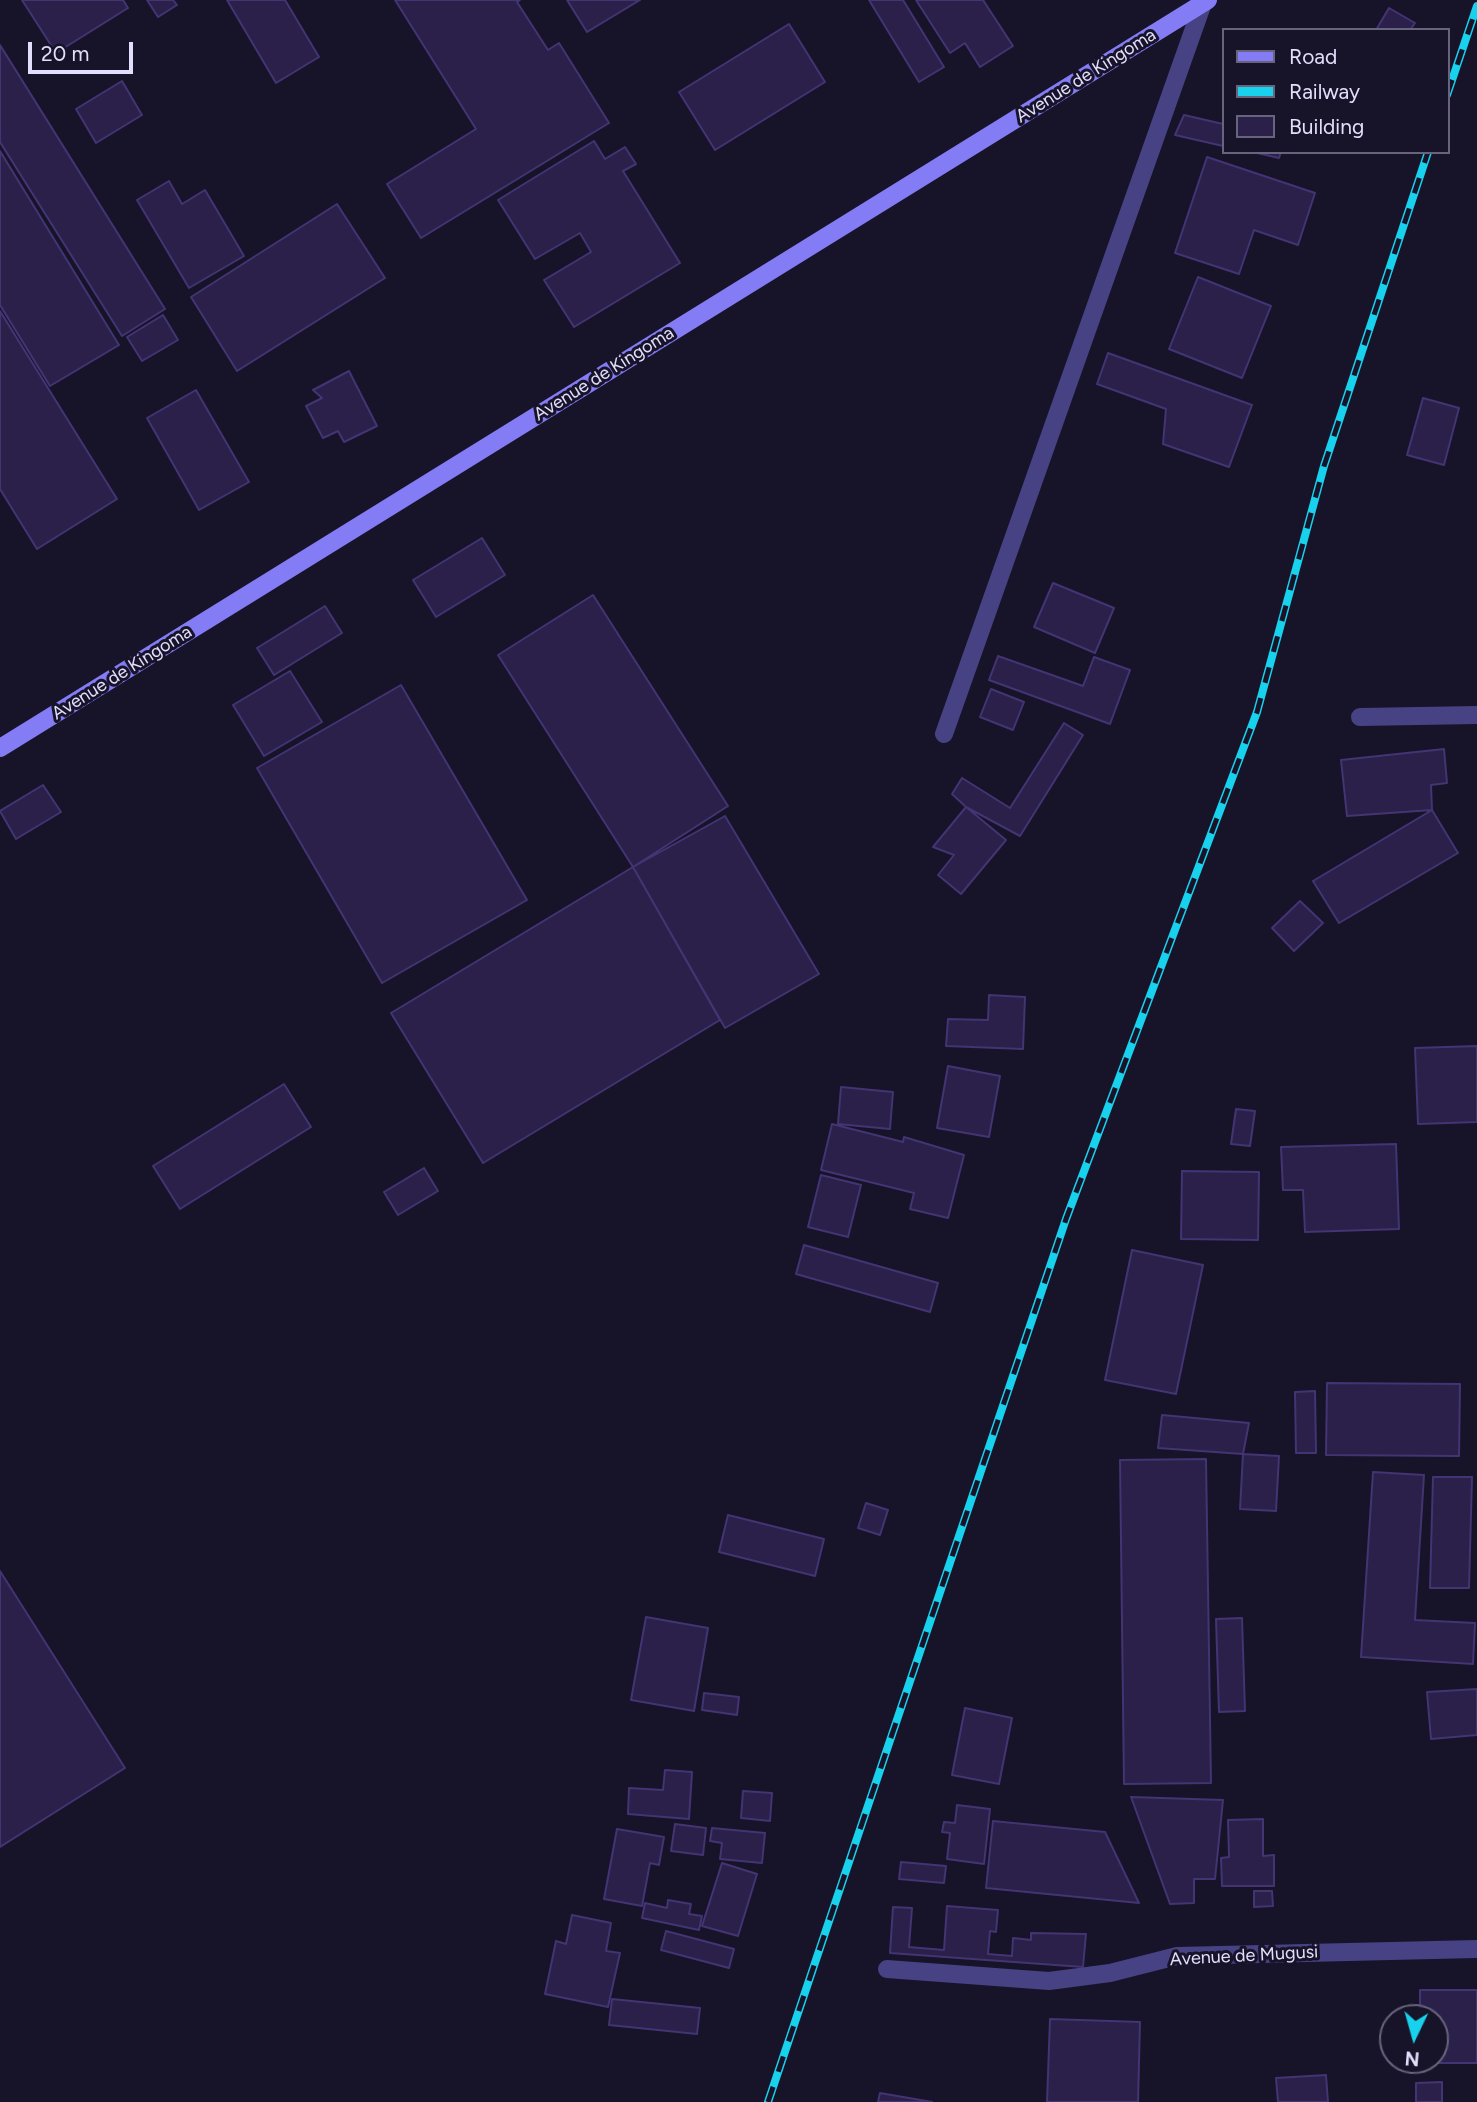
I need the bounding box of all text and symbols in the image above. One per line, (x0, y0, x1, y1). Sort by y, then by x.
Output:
street label: Avenue de Kingoma (1012, 24, 1160, 128)
scale bar (32, 28, 136, 72)
legend (1222, 28, 1449, 154)
text: 20 m (41, 41, 89, 66)
text: Road (1289, 44, 1337, 69)
text: Railway (1289, 79, 1360, 104)
text: Building (1289, 114, 1364, 139)
street label: Avenue de Kingoma (530, 322, 678, 426)
street label: Avenue de Kingoma (48, 621, 196, 725)
street label: Avenue de Mugusi (1169, 1941, 1319, 1971)
north arrow (1379, 2004, 1449, 2074)
text: N (1404, 2046, 1421, 2071)

